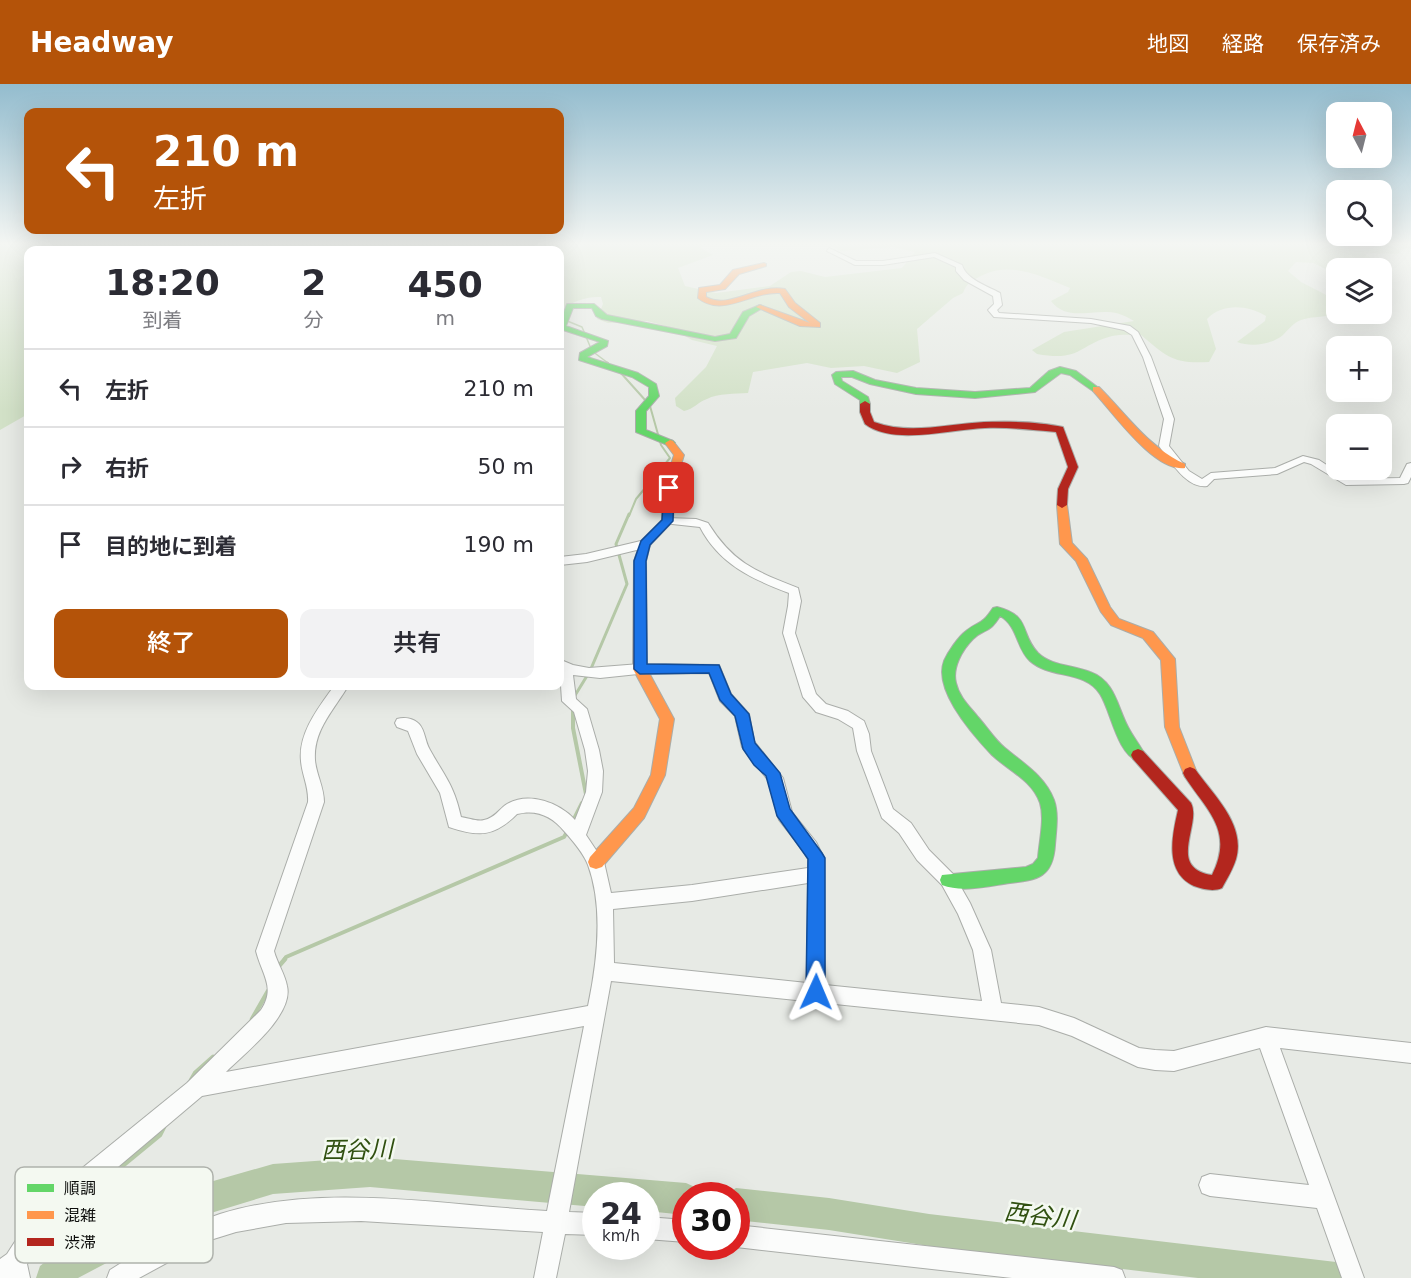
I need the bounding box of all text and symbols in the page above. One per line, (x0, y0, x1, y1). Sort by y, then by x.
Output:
text: Headway (30, 26, 174, 59)
text: 地図 (1147, 32, 1189, 56)
text: 経路 (1222, 32, 1264, 56)
text: 保存済み (1297, 32, 1381, 56)
north arrow (1326, 102, 1392, 168)
map controls (1326, 102, 1392, 480)
text: 210 m (153, 127, 299, 176)
icon: left (54, 132, 132, 210)
button: search (1326, 180, 1392, 246)
text: 左折 (153, 183, 207, 214)
button: layers (1326, 258, 1392, 324)
text: 18:20 (105, 262, 220, 303)
text: 2 (301, 262, 326, 303)
text: 450 (408, 264, 483, 305)
text: m (435, 306, 455, 330)
text: 到着 (143, 308, 183, 332)
text: 分 (304, 308, 324, 332)
button: + (1326, 336, 1392, 402)
icon: left (54, 372, 87, 405)
text: 210 m (464, 376, 534, 401)
text: 左折 (105, 378, 149, 403)
button: − (1326, 414, 1392, 480)
icon: right (54, 450, 87, 483)
text: 50 m (478, 454, 534, 479)
text: 右折 (105, 456, 149, 481)
pin (643, 462, 694, 513)
icon: arrive (652, 471, 685, 504)
icon: arrive (54, 528, 87, 561)
text: 190 m (464, 532, 534, 557)
text: 目的地に到着 (105, 534, 237, 559)
button: 終了 (54, 609, 288, 678)
button: 共有 (300, 609, 534, 678)
position arrow (784, 960, 848, 1024)
water label: 西谷川 (321, 1135, 396, 1165)
legend (15, 1167, 213, 1263)
text: 順調 (64, 1179, 96, 1198)
speed limit sign: 30 (672, 1182, 750, 1260)
text: 24 (600, 1196, 642, 1231)
water label: 西谷川 (1003, 1198, 1080, 1235)
text: 混雑 (64, 1206, 96, 1225)
text: km/h (602, 1227, 640, 1245)
text: 渋滞 (64, 1233, 96, 1252)

